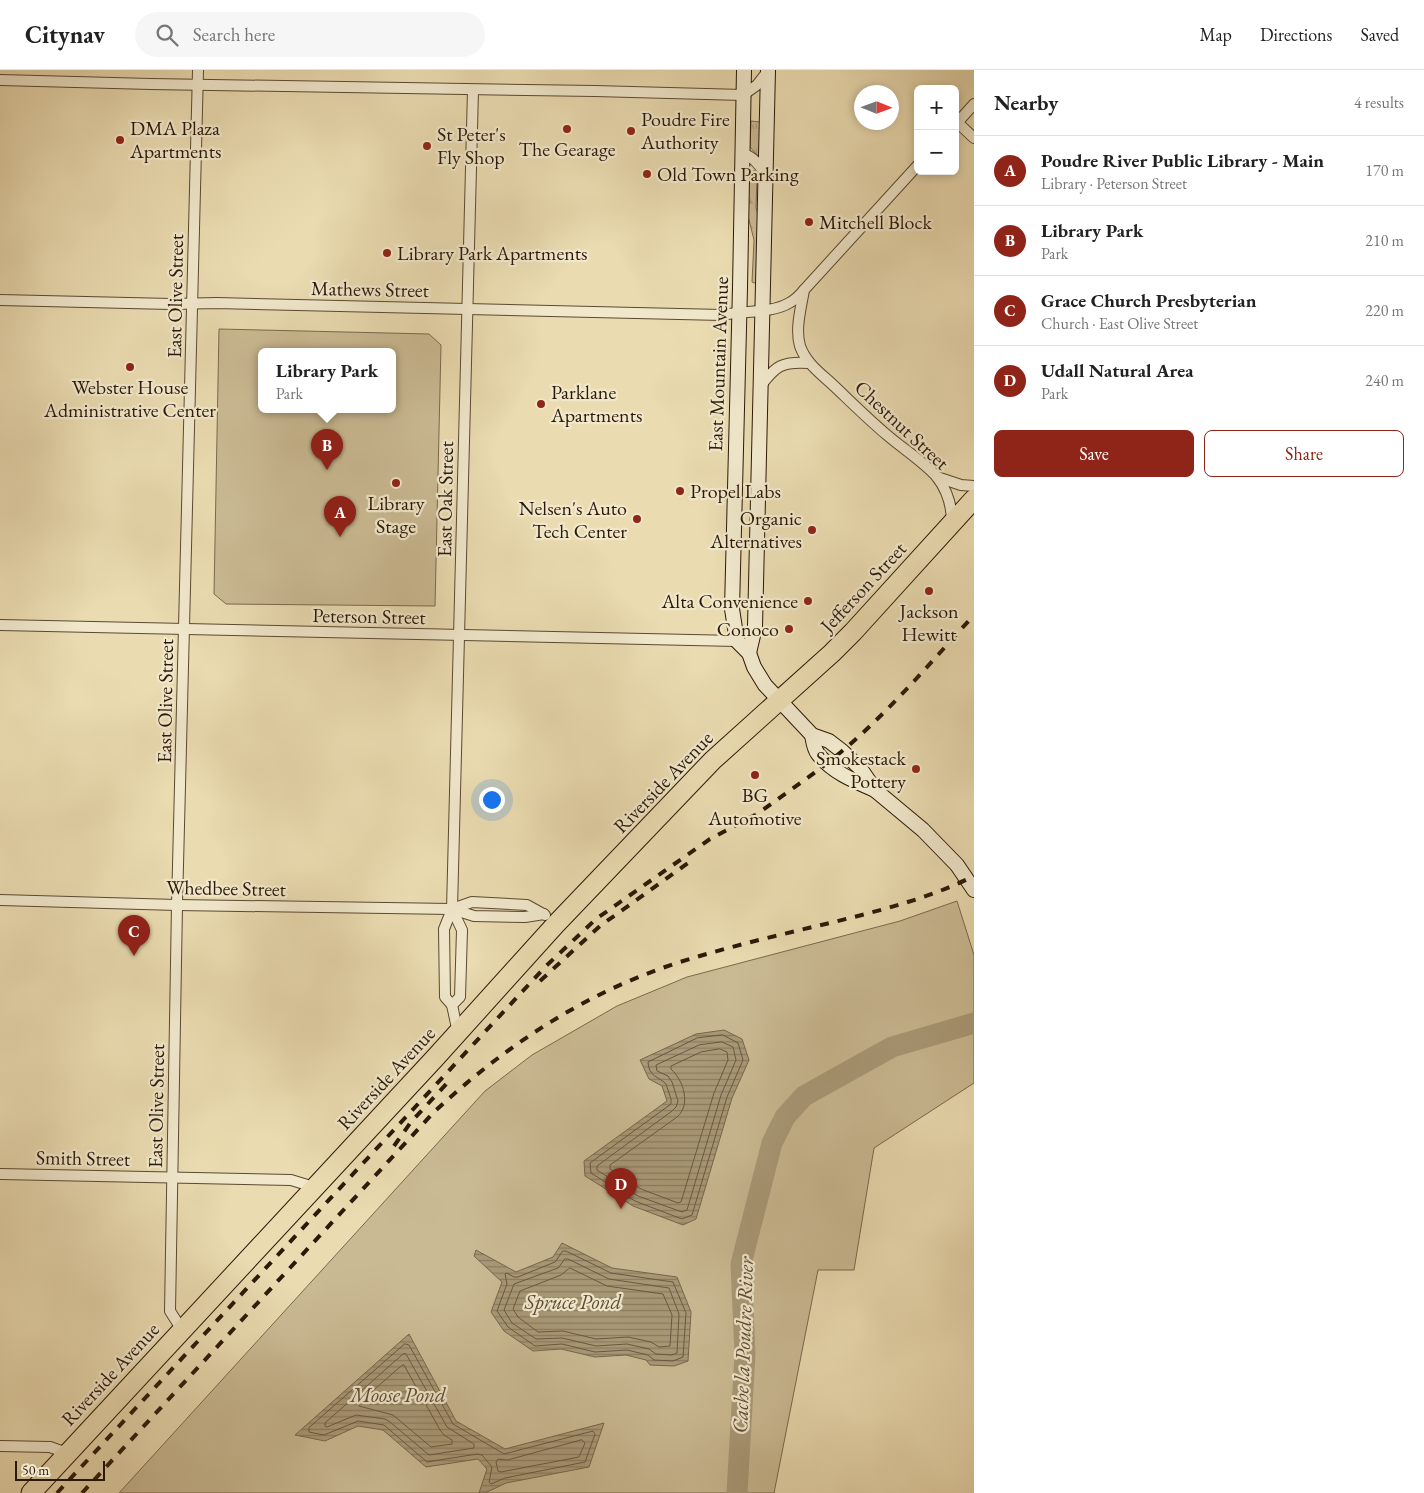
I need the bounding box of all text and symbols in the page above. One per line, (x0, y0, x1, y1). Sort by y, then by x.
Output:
search box (135, 12, 485, 57)
text: Citynav (25, 19, 105, 50)
icon: search (153, 21, 181, 49)
text: Search here (193, 22, 275, 47)
text: Map (1200, 23, 1232, 46)
text: Directions (1260, 23, 1332, 46)
text: Saved (1360, 23, 1399, 46)
north arrow (854, 85, 899, 130)
map controls (914, 85, 959, 175)
button: + (914, 85, 959, 130)
text: Nearby (994, 89, 1058, 116)
text: 4 results (1354, 92, 1404, 113)
place label: Poudre Fire Authority (640, 106, 730, 155)
place label: DMA Plaza Apartments (129, 115, 221, 164)
place label: St Peter's Fly Shop (437, 121, 506, 170)
marker: The Gearage (561, 123, 573, 135)
marker: Poudre Fire Authority (625, 125, 637, 137)
button: − (914, 130, 959, 175)
marker: DMA Plaza Apartments (114, 134, 126, 146)
place label: The Gearage (518, 136, 616, 162)
marker: St Peter's Fly Shop (421, 140, 433, 152)
text: Poudre River Public Library - Main (1041, 148, 1324, 173)
text: A (1004, 160, 1016, 181)
text: 170 m (1365, 160, 1404, 181)
place label: Old Town Parking (657, 161, 799, 187)
marker: Old Town Parking (641, 168, 653, 180)
text: Library · Peterson Street (1041, 173, 1187, 194)
place label: Mitchell Block (819, 209, 933, 235)
marker: Mitchell Block (803, 216, 815, 228)
text: Library Park (1041, 218, 1143, 243)
text: B (1005, 230, 1015, 251)
text: 210 m (1365, 230, 1404, 251)
street label: East Olive Street (161, 233, 189, 358)
place label: Library Park Apartments (397, 240, 587, 266)
text: Park (1041, 243, 1068, 264)
marker: Library Park Apartments (381, 247, 393, 259)
street label: Mathews Street (311, 275, 430, 303)
street label: East Mountain Avenue (702, 276, 734, 452)
text: Grace Church Presbyterian (1041, 288, 1256, 313)
text: C (1004, 300, 1016, 321)
text: 220 m (1365, 300, 1404, 321)
text: Church · East Olive Street (1041, 313, 1198, 334)
popup (258, 348, 396, 413)
text: Library Park (276, 358, 378, 383)
text: Udall Natural Area (1041, 358, 1194, 383)
marker: Webster House Administrative Center (124, 361, 136, 373)
text: D (1004, 370, 1016, 391)
text: 240 m (1365, 370, 1404, 391)
place label: Webster House Administrative Center (43, 374, 216, 423)
street label: Chestnut Street (849, 374, 955, 476)
place label: Parklane Apartments (550, 379, 642, 428)
text: Park (276, 383, 303, 404)
text: Park (1041, 383, 1068, 404)
marker: Parklane Apartments (535, 398, 547, 410)
pin: B (311, 429, 343, 470)
button: Save (994, 430, 1194, 477)
button: Share (1204, 430, 1404, 477)
street label: East Oak Street (431, 440, 459, 557)
marker: Library Stage (390, 477, 402, 489)
place label: Propel Labs (690, 478, 781, 504)
marker: Propel Labs (674, 485, 686, 497)
place label: Library Stage (368, 490, 425, 539)
place label: Nelsen's Auto Tech Center (519, 495, 627, 544)
pin: A (324, 496, 356, 537)
place label: Organic Alternatives (709, 505, 802, 554)
marker: Nelsen's Auto Tech Center (631, 513, 643, 525)
marker: Organic Alternatives (806, 524, 818, 536)
street label: Jefferson Street (813, 536, 912, 639)
marker: Jackson Hewitt (923, 585, 935, 597)
place label: Alta Convenience (661, 588, 798, 614)
marker: Alta Convenience (802, 595, 814, 607)
place label: Jackson Hewitt (897, 598, 959, 647)
street label: Peterson Street (312, 602, 427, 630)
place label: Conoco (717, 616, 779, 642)
marker: Conoco (783, 623, 795, 635)
street label: East Olive Street (151, 638, 179, 763)
street label: Riverside Avenue (608, 725, 719, 839)
place label: Smokestack Pottery (816, 745, 907, 794)
marker: Smokestack Pottery (910, 763, 922, 775)
marker: BG Automotive (749, 769, 761, 781)
place label: BG Automotive (707, 782, 802, 831)
your location (479, 787, 505, 813)
street label: Whedbee Street (166, 874, 287, 902)
pin: C (118, 915, 150, 956)
street label: Riverside Avenue (331, 1021, 441, 1135)
street label: East Olive Street (142, 1043, 170, 1168)
street label: Smith Street (36, 1144, 131, 1172)
pin: D (605, 1168, 637, 1209)
water label: Cache la Poudre River (726, 1255, 759, 1434)
water label: Spruce Pond (524, 1288, 621, 1315)
street label: Riverside Avenue (55, 1317, 165, 1431)
water label: Moose Pond (348, 1381, 446, 1408)
scale bar (15, 1458, 105, 1481)
text: 50 m (22, 1461, 49, 1479)

